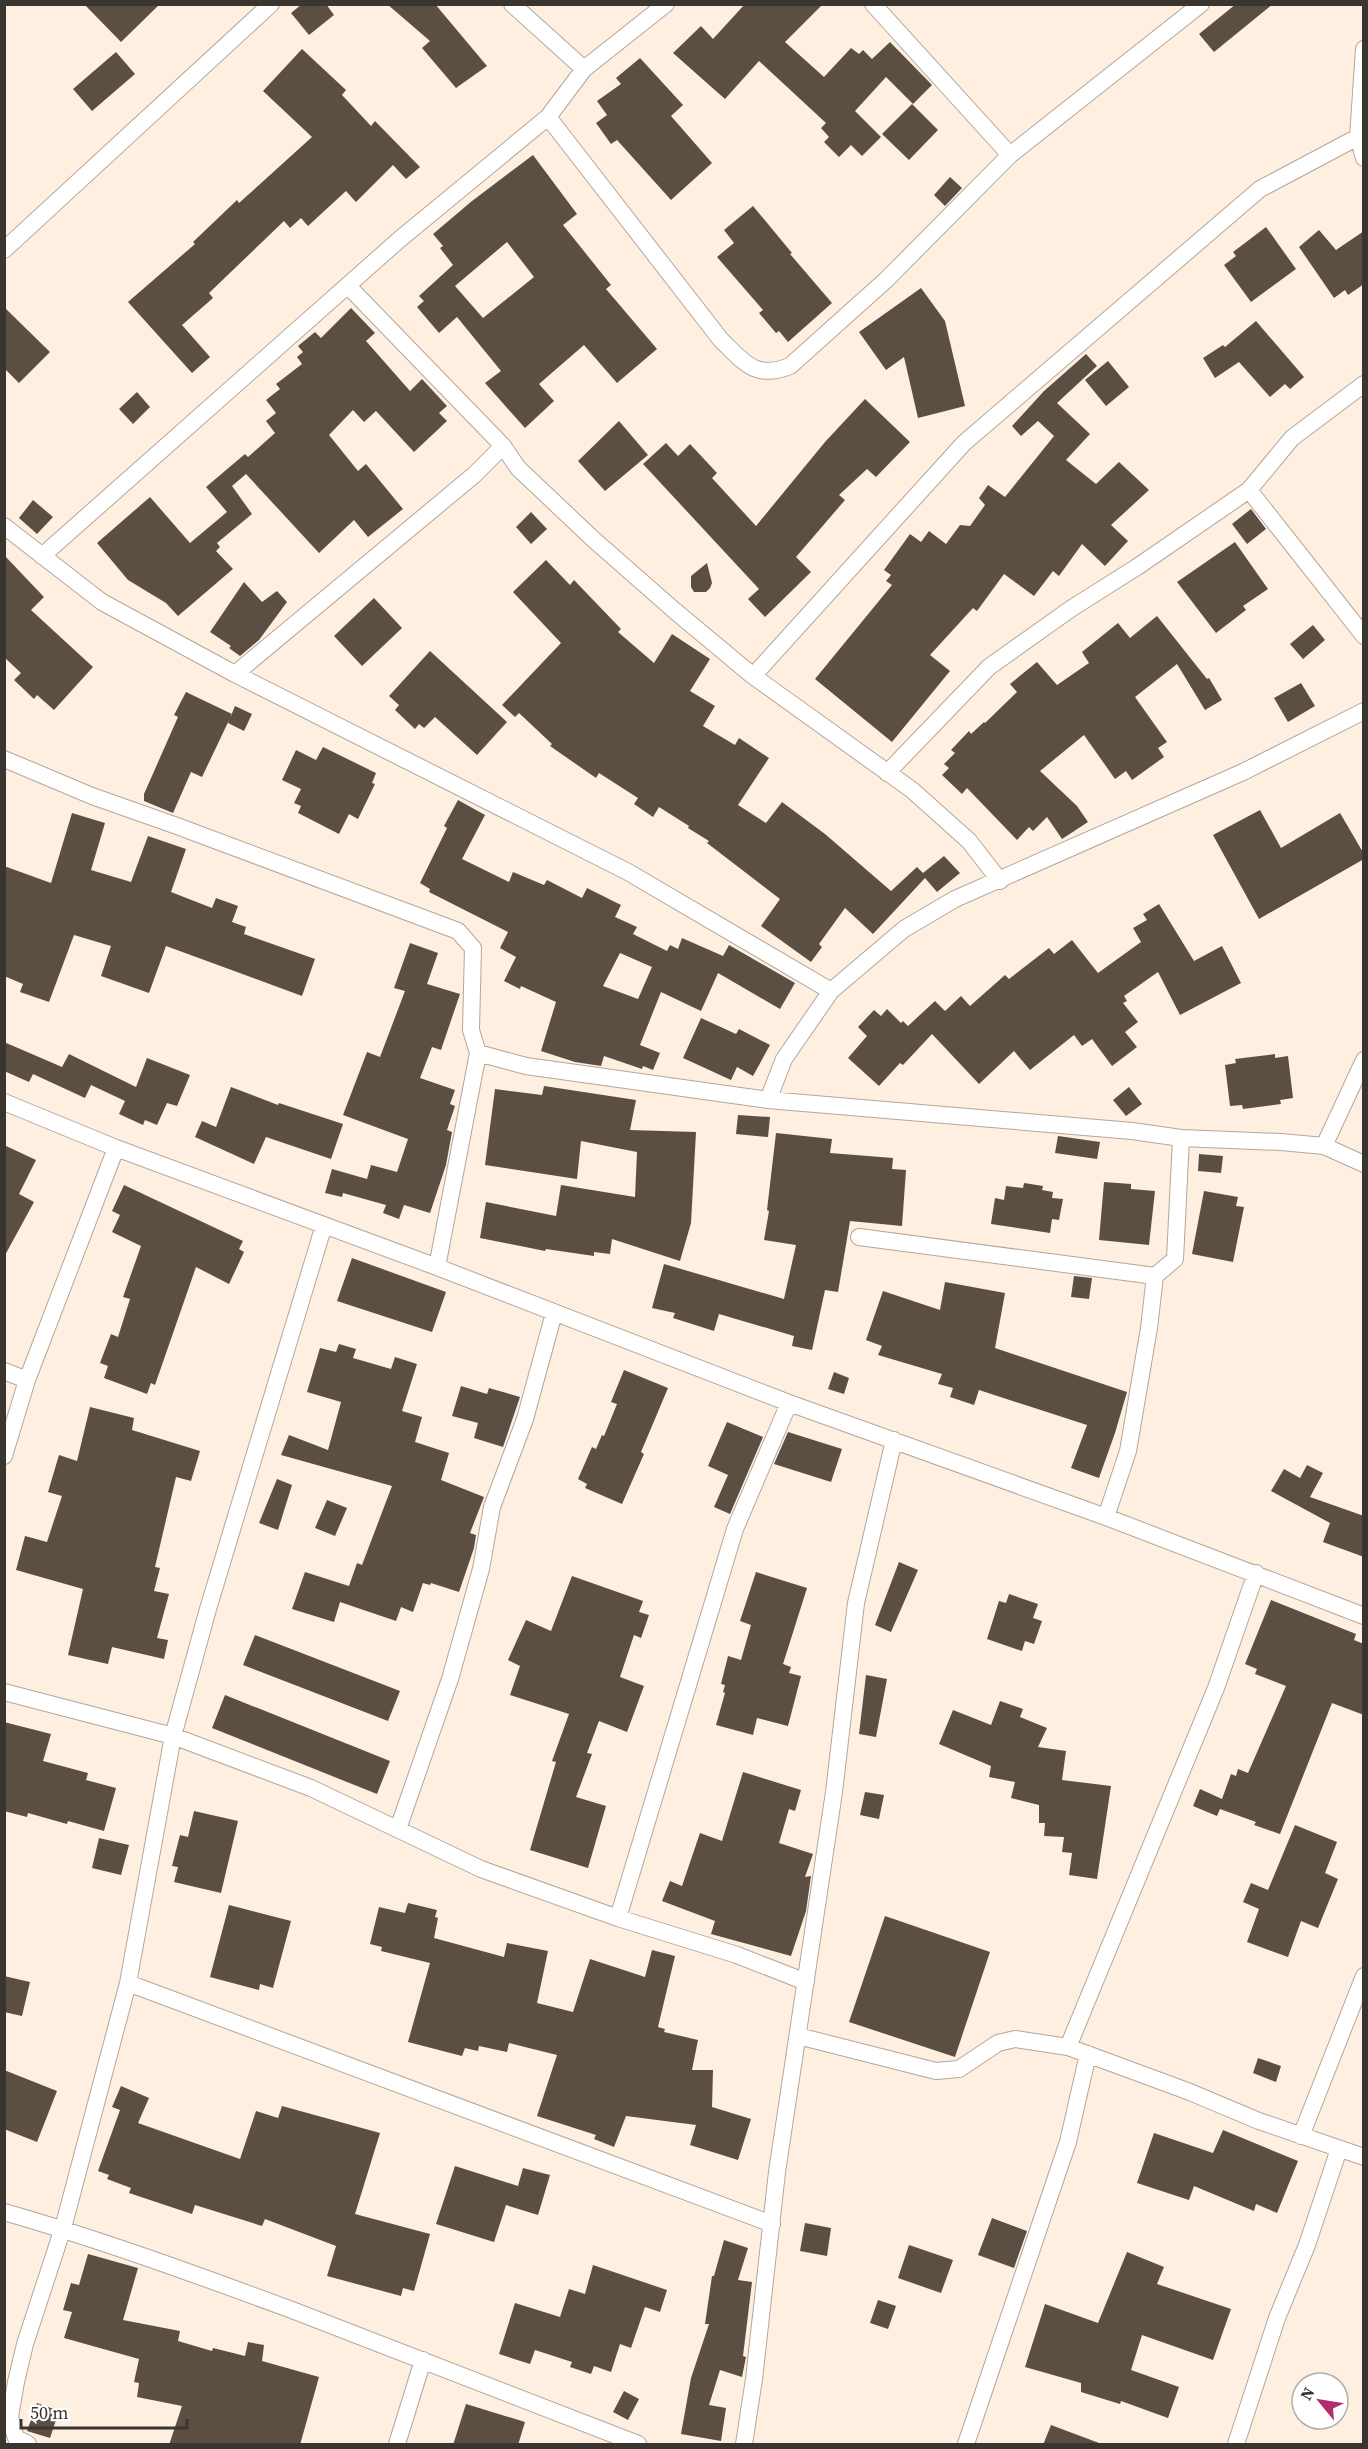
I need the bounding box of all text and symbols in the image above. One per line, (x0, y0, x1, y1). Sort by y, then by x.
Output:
north arrow (1290, 2371, 1350, 2431)
text: N (1295, 2383, 1320, 2404)
scale bar (21, 2392, 188, 2430)
text: 50 m (30, 2400, 68, 2425)

